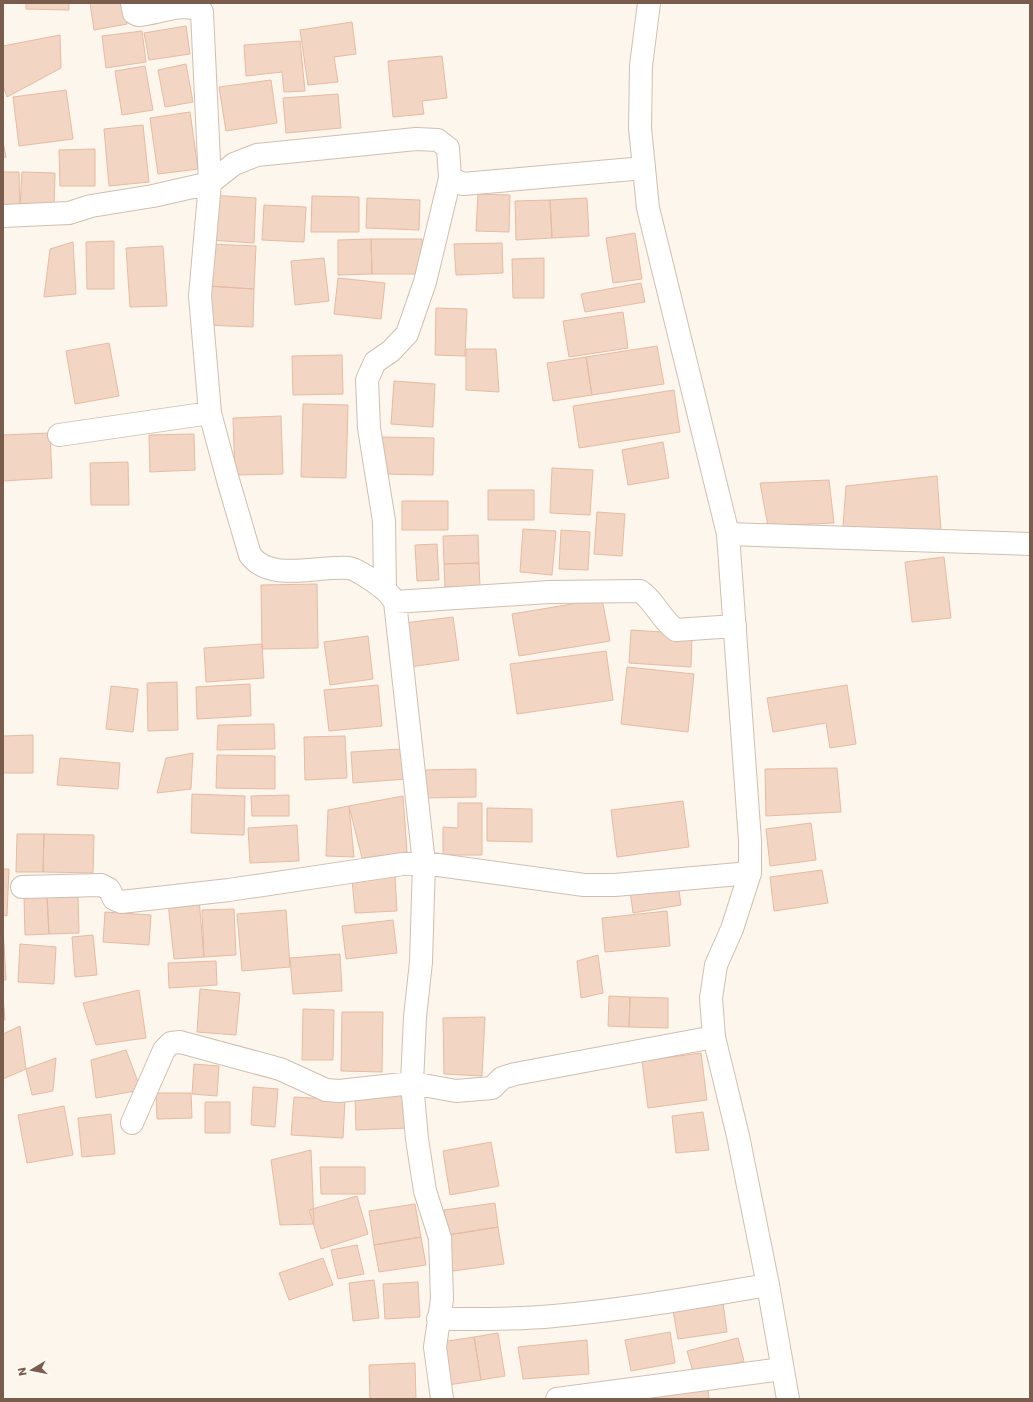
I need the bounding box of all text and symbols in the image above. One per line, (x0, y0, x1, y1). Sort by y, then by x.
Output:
north arrow (12, 1350, 52, 1390)
text: N (14, 1366, 31, 1377)

